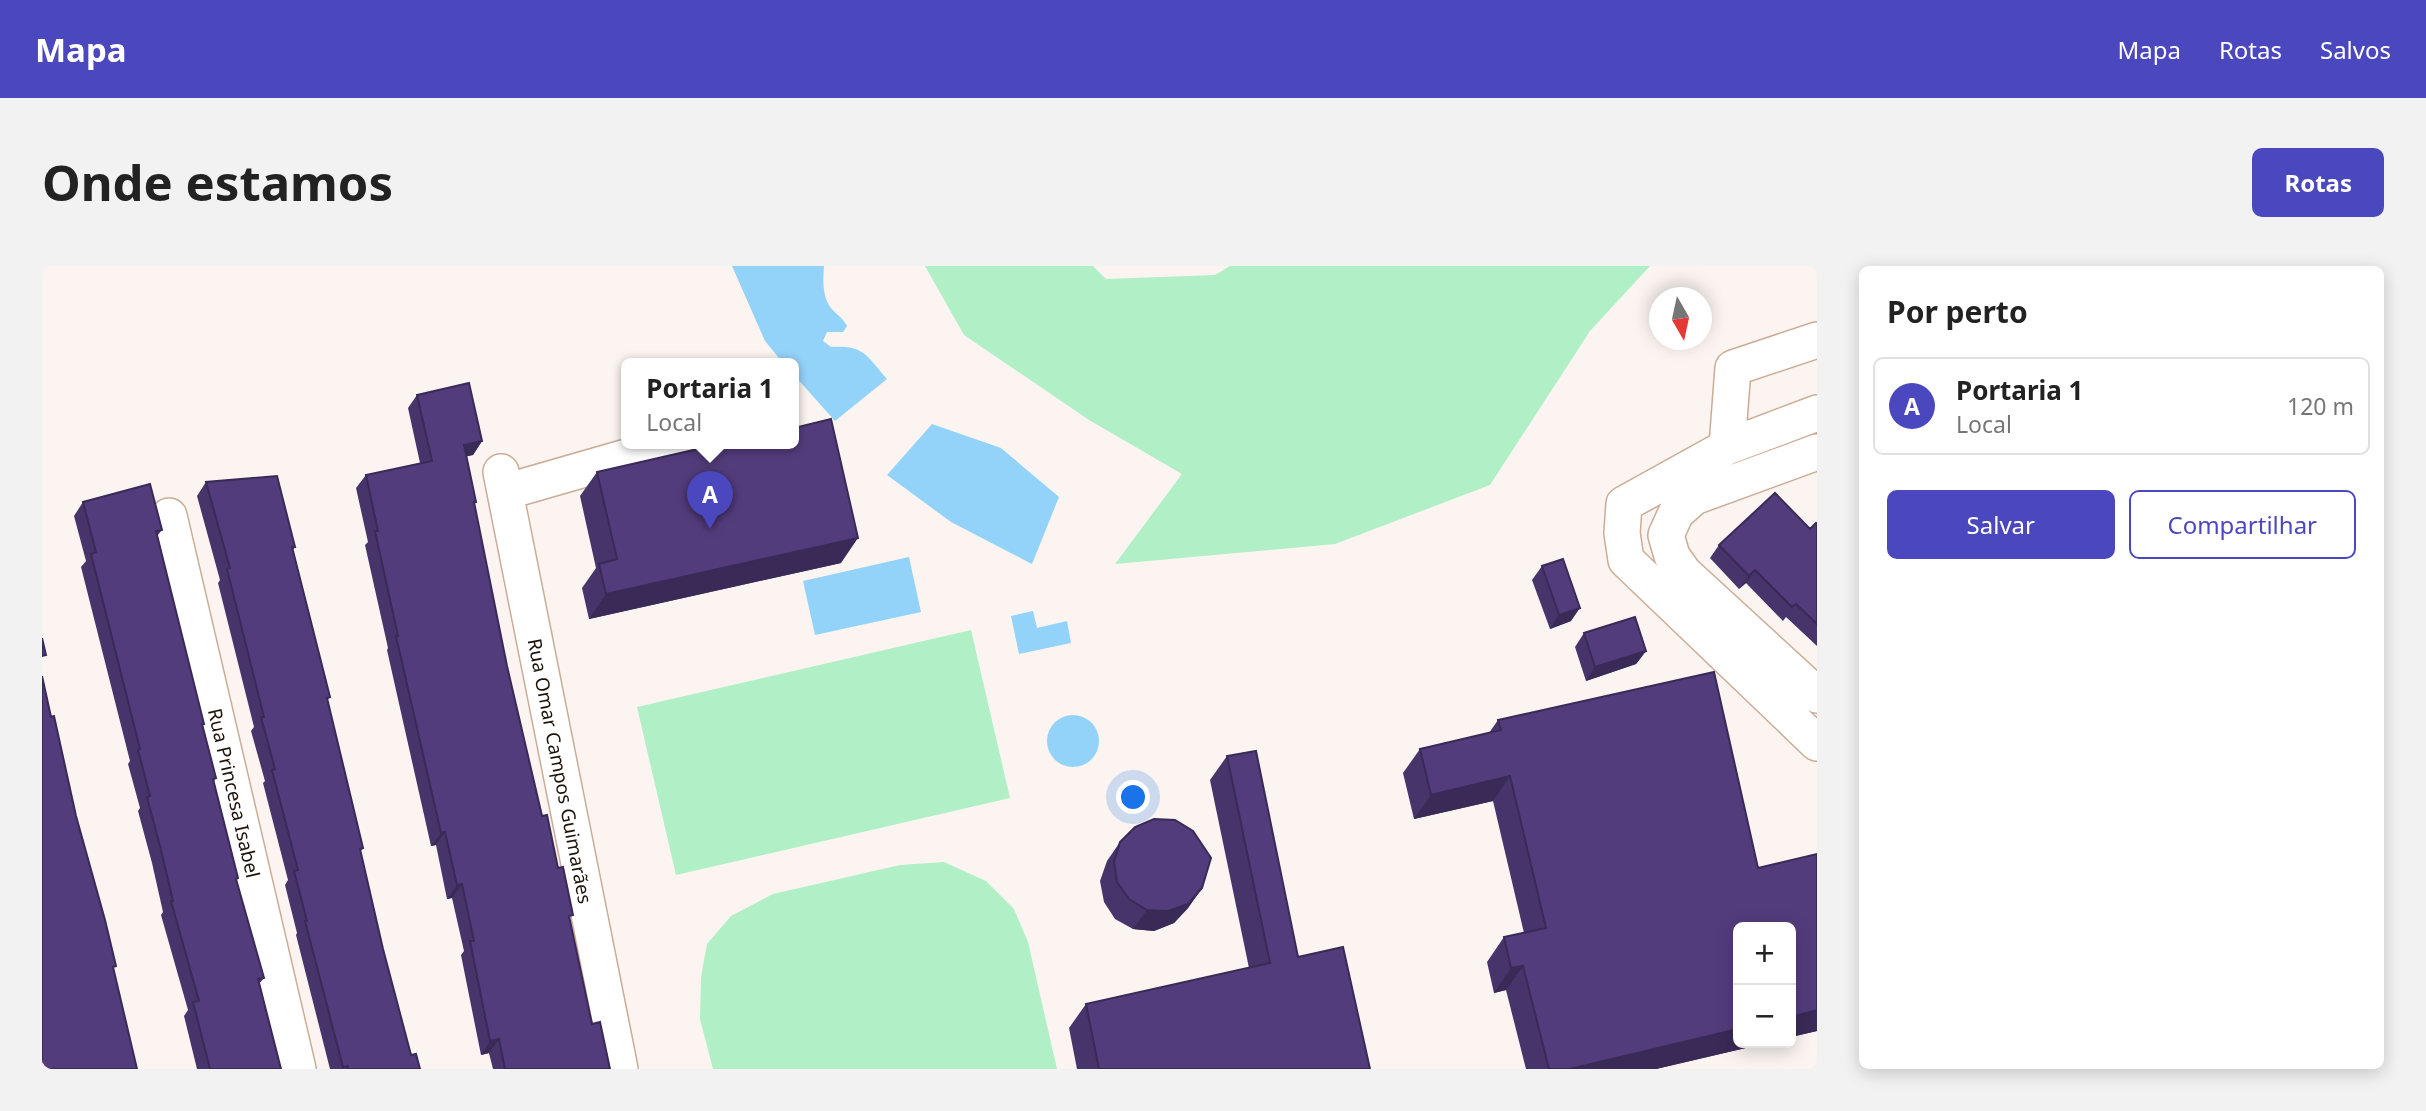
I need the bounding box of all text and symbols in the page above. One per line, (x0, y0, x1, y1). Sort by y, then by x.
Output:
text: Mapa (35, 27, 127, 72)
text: Mapa (2117, 33, 2181, 66)
text: Rotas (2219, 33, 2282, 66)
text: Salvos (2320, 33, 2391, 66)
button: Rotas (2252, 148, 2384, 217)
text: Onde estamos (42, 149, 393, 215)
north arrow (1649, 287, 1712, 350)
text: Por perto (1887, 291, 2028, 332)
popup (621, 358, 799, 449)
text: Portaria 1 (646, 370, 774, 406)
text: Portaria 1 (1956, 372, 2083, 408)
text: A (1904, 390, 1920, 422)
text: 120 m (2287, 390, 2354, 422)
text: Local (646, 406, 702, 438)
text: Local (1956, 408, 2012, 440)
pin: A (687, 471, 733, 529)
button: Salvar (1887, 490, 2115, 559)
button: Compartilhar (2129, 490, 2356, 559)
street label: Rua Omar Campos Guimarães (522, 636, 598, 906)
street label: Rua Princesa Isabel (202, 706, 266, 880)
your location (1116, 780, 1150, 814)
map controls (1733, 922, 1796, 1048)
button: + (1733, 922, 1796, 985)
button: − (1733, 985, 1796, 1048)

